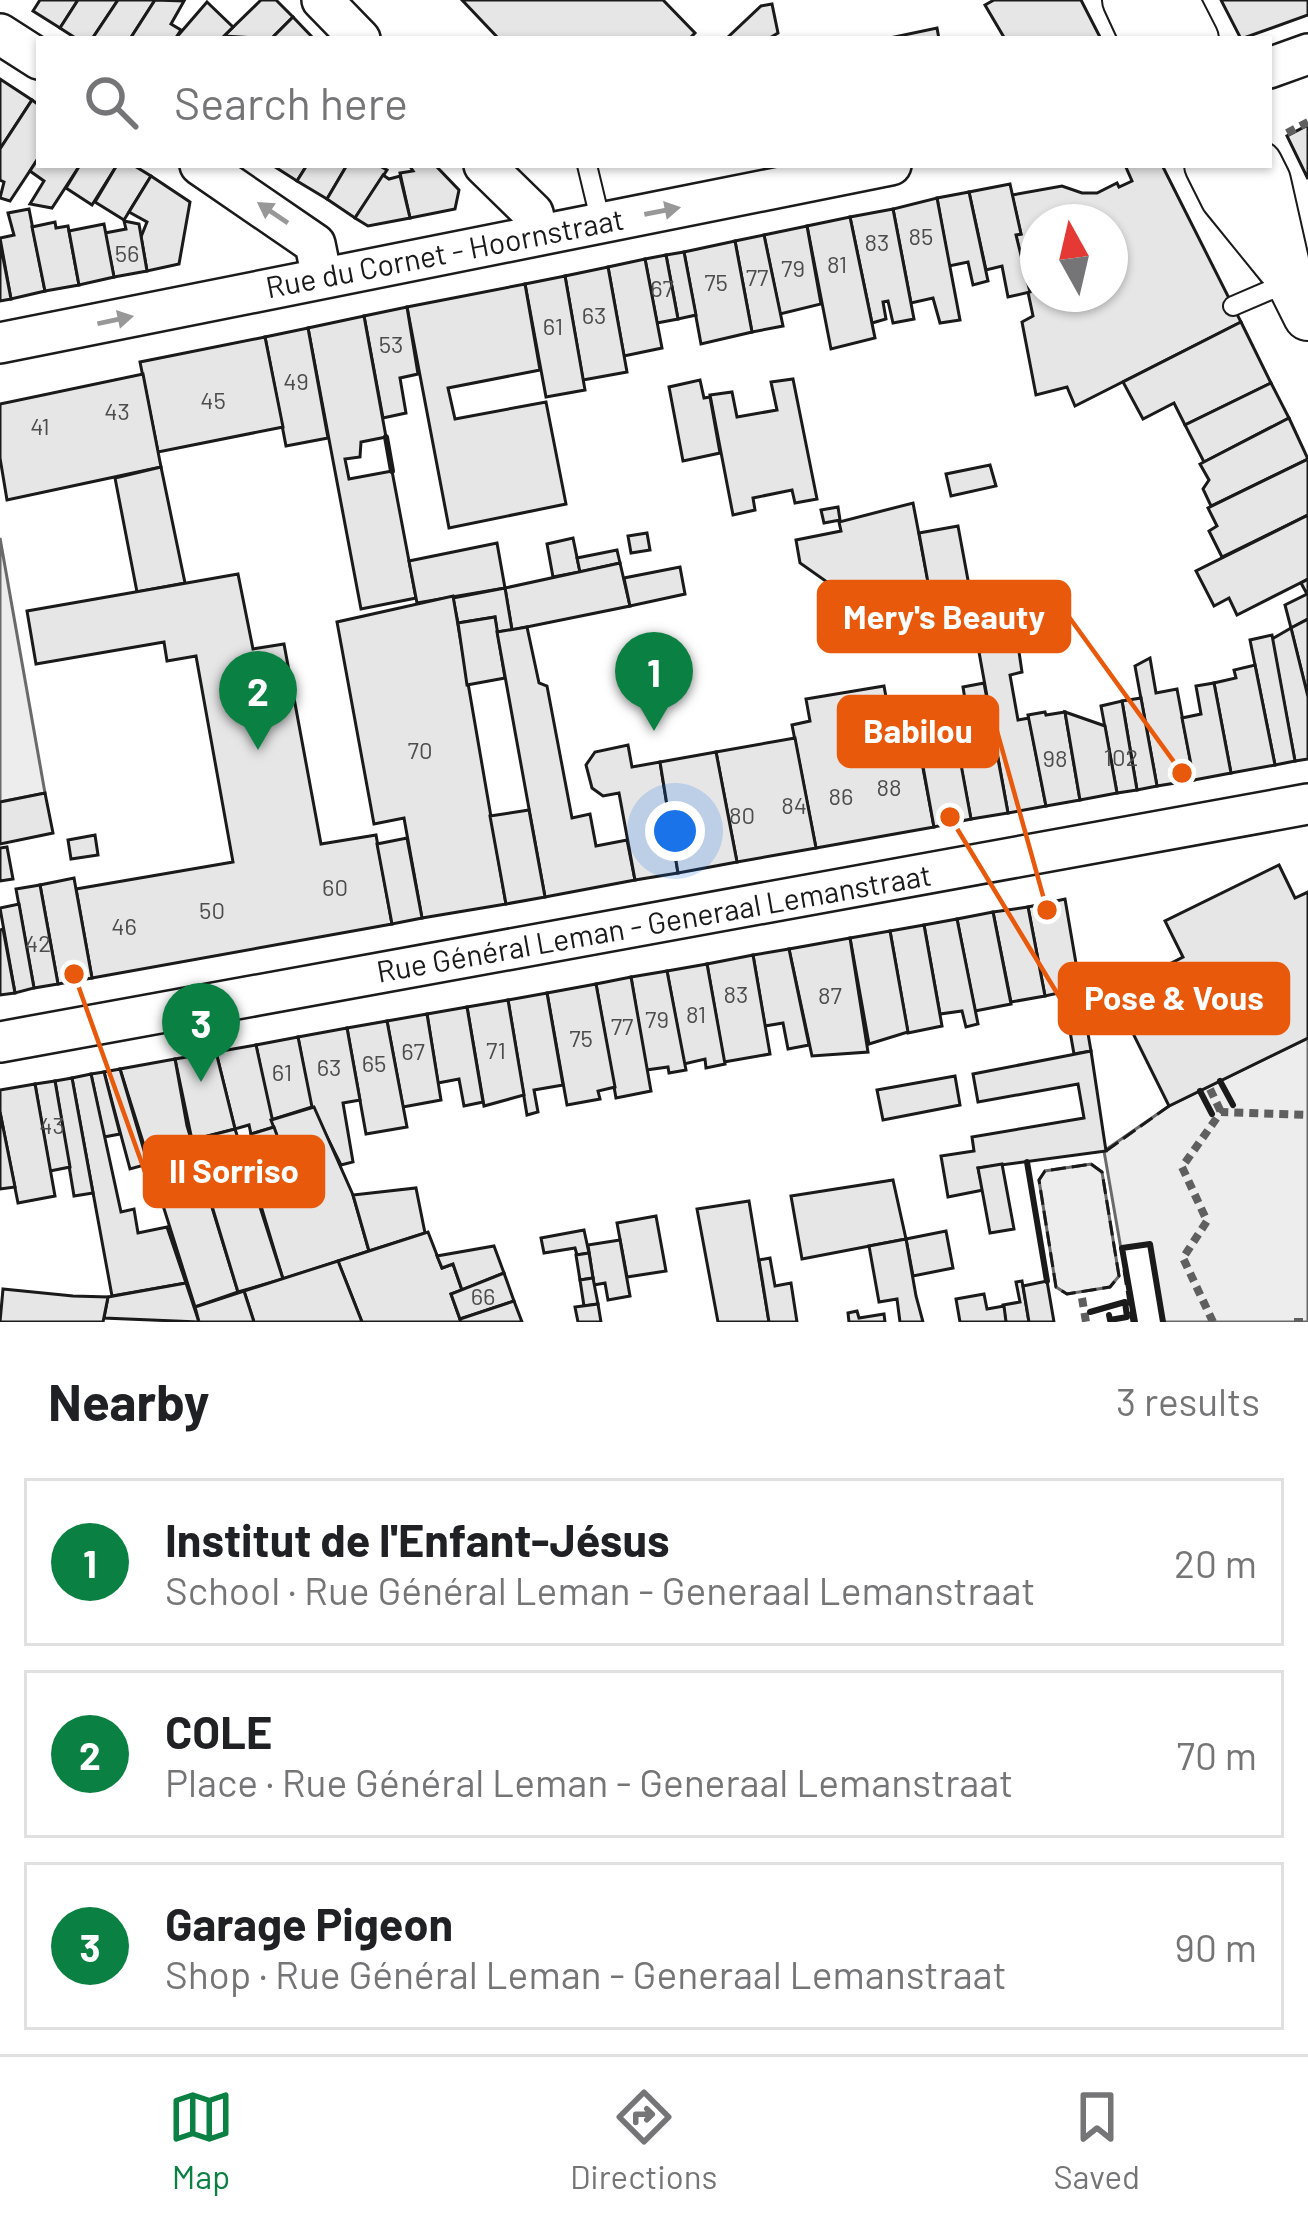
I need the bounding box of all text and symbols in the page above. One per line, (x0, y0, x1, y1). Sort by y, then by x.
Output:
search box (36, 36, 1272, 168)
icon: search (78, 69, 144, 135)
text: Search here (174, 75, 408, 129)
street label: Rue du Cornet - Hoornstraat (263, 200, 627, 304)
one-way arrow (643, 201, 681, 220)
one-way arrow (256, 202, 289, 225)
north arrow (1020, 204, 1128, 312)
house number: 85 (909, 221, 933, 250)
house number: 83 (865, 227, 889, 256)
house number: 56 (115, 238, 139, 267)
house number: 81 (827, 249, 847, 278)
house number: 79 (781, 253, 805, 282)
house number: 77 (746, 262, 768, 291)
house number: 75 (704, 267, 728, 296)
house number: 67 (650, 273, 674, 302)
house number: 63 (582, 300, 606, 329)
one-way arrow (96, 310, 134, 329)
house number: 61 (543, 311, 563, 340)
house number: 53 (379, 329, 403, 358)
house number: 49 (283, 366, 309, 395)
house number: 45 (200, 385, 226, 414)
house number: 43 (104, 396, 130, 425)
house number: 41 (30, 411, 50, 440)
callout: Mery's Beauty (819, 582, 1069, 651)
text: Mery's Beauty (843, 596, 1045, 636)
pin: 1 (615, 632, 693, 731)
pin: 2 (219, 651, 297, 750)
callout: Babilou (839, 697, 997, 766)
text: Babilou (863, 710, 973, 750)
house number: 70 (408, 735, 432, 764)
house number: 102 (1104, 742, 1138, 771)
house number: 98 (1042, 743, 1068, 772)
house number: 88 (876, 772, 902, 801)
house number: 86 (829, 781, 853, 810)
house number: 84 (781, 790, 807, 819)
house number: 80 (729, 800, 755, 829)
your location (645, 801, 705, 861)
street label: Rue Général Leman - Generaal Lemanstraat (373, 855, 934, 989)
house number: 60 (322, 872, 348, 901)
house number: 50 (199, 895, 225, 924)
house number: 46 (111, 911, 137, 940)
house number: 42 (25, 928, 51, 957)
callout: Pose & Vous (1060, 964, 1288, 1033)
text: Pose & Vous (1084, 977, 1264, 1017)
house number: 83 (724, 979, 748, 1008)
house number: 87 (818, 980, 842, 1009)
pin: 3 (162, 983, 240, 1082)
house number: 81 (686, 999, 706, 1028)
house number: 79 (645, 1004, 669, 1033)
house number: 77 (611, 1011, 633, 1040)
house number: 75 (569, 1023, 593, 1052)
house number: 71 (486, 1035, 506, 1064)
house number: 67 (401, 1036, 425, 1065)
house number: 65 (362, 1048, 386, 1077)
house number: 63 (317, 1052, 341, 1081)
house number: 61 (272, 1057, 292, 1086)
house number: 43 (39, 1110, 65, 1139)
callout: Il Sorriso (145, 1137, 323, 1206)
text: Il Sorriso (169, 1150, 299, 1190)
house number: 66 (471, 1281, 495, 1310)
text: Nearby (48, 1370, 209, 1431)
text: 3 results (1116, 1377, 1260, 1424)
text: Institut de l'Enfant-Jésus (165, 1512, 670, 1566)
text: 1 (83, 1539, 97, 1586)
text: 20 m (1174, 1539, 1257, 1586)
text: School · Rue Général Leman - Generaal Lemanstraat (165, 1566, 1036, 1613)
text: COLE (165, 1704, 272, 1758)
text: 2 (79, 1731, 101, 1778)
text: 70 m (1176, 1731, 1257, 1778)
text: Place · Rue Général Leman - Generaal Lemanstraat (165, 1758, 1013, 1805)
text: Garage Pigeon (165, 1896, 453, 1950)
text: 3 (79, 1923, 101, 1970)
text: 90 m (1175, 1923, 1257, 1970)
text: Shop · Rue Général Leman - Generaal Lemanstraat (165, 1950, 1007, 1997)
tab: Map (168, 2084, 234, 2196)
tab: Directions (570, 2084, 717, 2196)
tab: Saved (1053, 2084, 1140, 2196)

